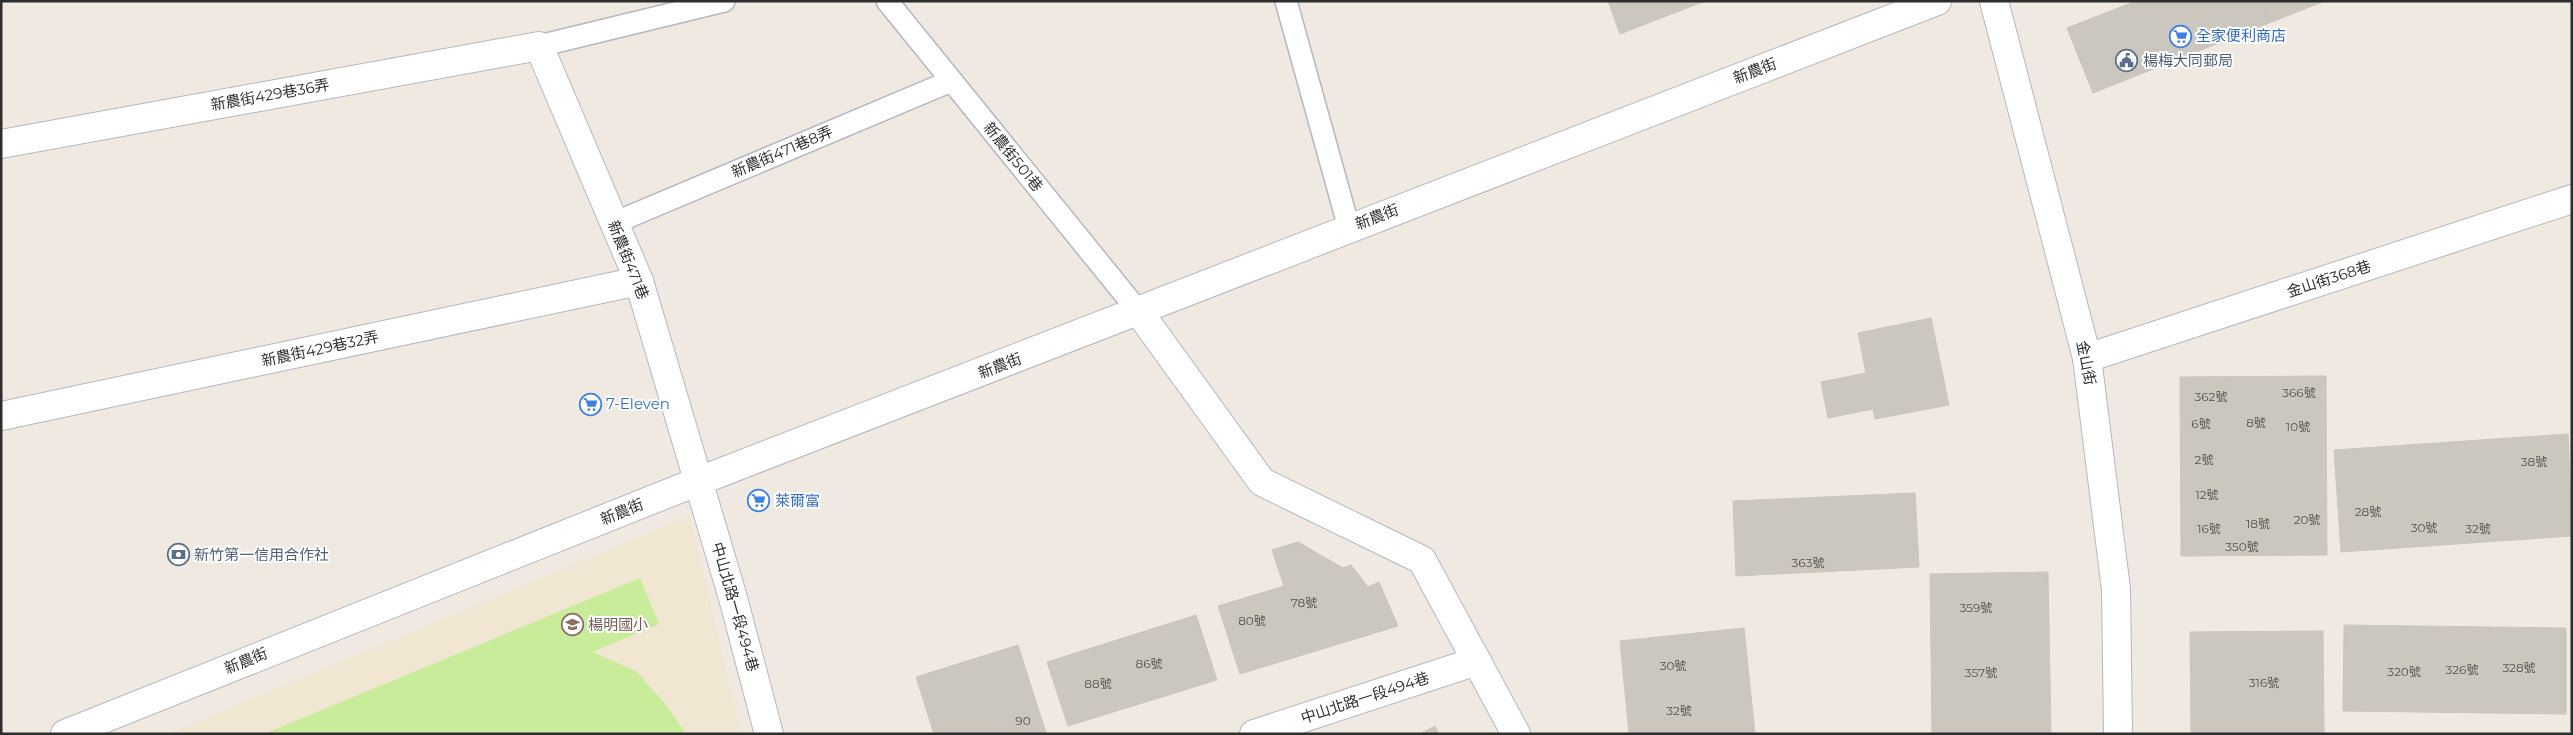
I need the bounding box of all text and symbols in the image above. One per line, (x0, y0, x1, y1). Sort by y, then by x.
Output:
supermarket icon: 全家便利商店 (2168, 24, 2192, 48)
place label: 全家便利商店 (2196, 26, 2286, 45)
public building icon: 楊梅大同郵局 (2115, 49, 2139, 73)
place label: 楊梅大同郵局 (2143, 51, 2233, 70)
street label: 新農街 (1730, 54, 1779, 87)
street label: 新農街429巷36弄 (209, 75, 331, 114)
street label: 新農街501巷 (980, 118, 1047, 195)
street label: 新農街471巷8弄 (728, 122, 835, 181)
street label: 新農街 (1352, 200, 1401, 233)
street label: 新農街471巷 (604, 218, 653, 302)
street label: 金山街368巷 (2284, 256, 2373, 301)
street label: 新農街429巷32弄 (259, 327, 380, 370)
street label: 金山街 (2073, 339, 2100, 387)
street label: 新農街 (975, 349, 1024, 382)
house number: 366號 (2282, 385, 2316, 400)
house number: 362號 (2195, 389, 2227, 404)
supermarket icon: 7-Eleven (578, 392, 602, 416)
place label: 7-Eleven (606, 394, 670, 413)
house number: 8號 (2246, 415, 2266, 430)
house number: 6號 (2191, 416, 2211, 431)
house number: 10號 (2286, 419, 2310, 434)
house number: 2號 (2195, 452, 2213, 467)
house number: 38號 (2521, 454, 2547, 469)
house number: 12號 (2195, 487, 2219, 502)
supermarket icon: 萊爾富 (747, 489, 771, 513)
place label: 萊爾富 (775, 491, 820, 510)
street label: 新農街 (597, 494, 646, 529)
house number: 28號 (2355, 504, 2381, 519)
house number: 20號 (2294, 512, 2320, 527)
house number: 18號 (2246, 516, 2270, 531)
house number: 30號 (2411, 520, 2437, 535)
house number: 16號 (2197, 521, 2221, 536)
house number: 32號 (2465, 521, 2491, 536)
house number: 350號 (2225, 539, 2259, 554)
street label: 中山北路一段494巷 (708, 540, 763, 674)
bank icon: 新竹第一信用合作社 (166, 543, 190, 567)
place label: 新竹第一信用合作社 (194, 545, 329, 564)
house number: 363號 (1792, 555, 1824, 570)
house number: 78號 (1291, 595, 1317, 610)
house number: 359號 (1960, 600, 1992, 615)
school or university icon: 楊明國小 (560, 613, 584, 637)
house number: 80號 (1238, 613, 1266, 628)
place label: 楊明國小 (588, 615, 648, 634)
street label: 新農街 (221, 643, 270, 678)
house number: 86號 (1136, 656, 1162, 671)
house number: 30號 (1660, 658, 1686, 673)
house number: 328號 (2502, 660, 2536, 675)
house number: 326號 (2446, 662, 2478, 677)
house number: 320號 (2387, 664, 2421, 679)
house number: 357號 (1965, 665, 1997, 680)
street label: 中山北路一段494巷 (1298, 668, 1431, 727)
house number: 316號 (2249, 675, 2279, 690)
house number: 88號 (1084, 676, 1112, 691)
house number: 32號 (1666, 703, 1692, 718)
house number: 90 (1015, 713, 1031, 728)

